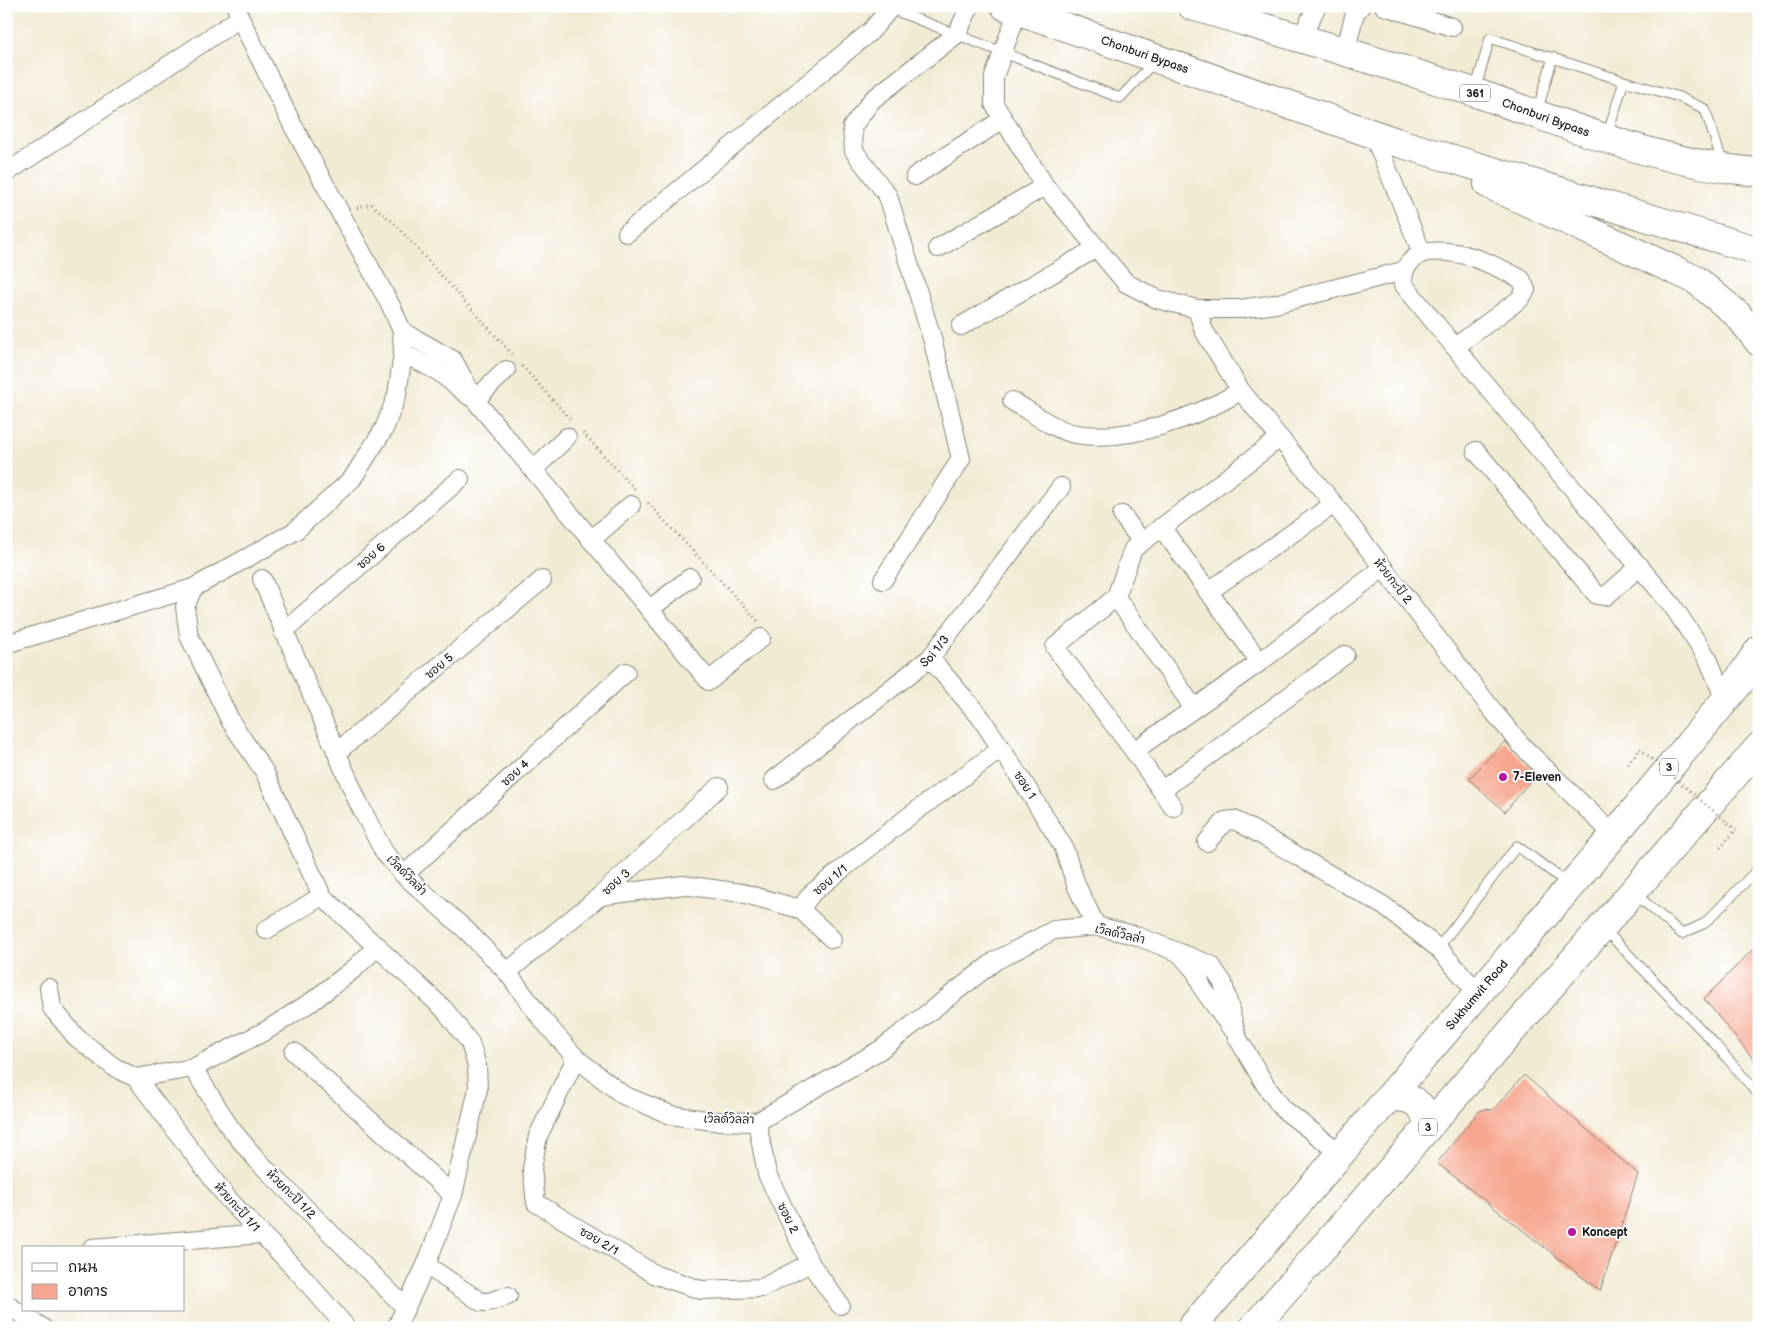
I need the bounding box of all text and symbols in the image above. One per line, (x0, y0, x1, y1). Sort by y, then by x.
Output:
street label: Chonburi Bypass (1099, 33, 1191, 77)
road number: 361 (1460, 85, 1490, 102)
street label: Chonburi Bypass (1500, 96, 1591, 141)
street label: ซอย 6 (354, 540, 389, 573)
street label: ห้วยกะปิ 2 (1370, 556, 1415, 607)
street label: Soi 1/3 (917, 632, 953, 671)
street label: ซอย 5 (422, 650, 457, 683)
street label: ซอย 4 (498, 756, 533, 790)
road number: 3 (1660, 759, 1678, 776)
street label: ซอย 1 (1010, 768, 1039, 802)
place label: 7-Eleven (1513, 770, 1562, 785)
marker: 7-Eleven (1497, 771, 1509, 783)
street label: เวิลด์วิลล่า (383, 851, 431, 899)
street label: ซอย 1/1 (810, 862, 851, 899)
street label: ซอย 3 (599, 866, 634, 899)
street label: เวิลด์วิลล่า (1093, 920, 1147, 948)
street label: Sukhumvit Road (1443, 957, 1512, 1033)
street label: เวิลด์วิลล่า (703, 1111, 755, 1127)
road number: 3 (1419, 1118, 1437, 1136)
street label: ห้วยกะปิ 1/2 (263, 1166, 319, 1222)
street label: ห้วยกะปิ 1/1 (211, 1179, 263, 1235)
street label: ซอย 2 (774, 1200, 801, 1236)
street label: ซอย 2/1 (577, 1224, 621, 1259)
place label: Koncept (1582, 1225, 1628, 1240)
marker: Koncept (1566, 1226, 1578, 1238)
legend (22, 1246, 185, 1312)
text: ถนน (68, 1258, 97, 1277)
text: อาคาร (68, 1282, 108, 1301)

